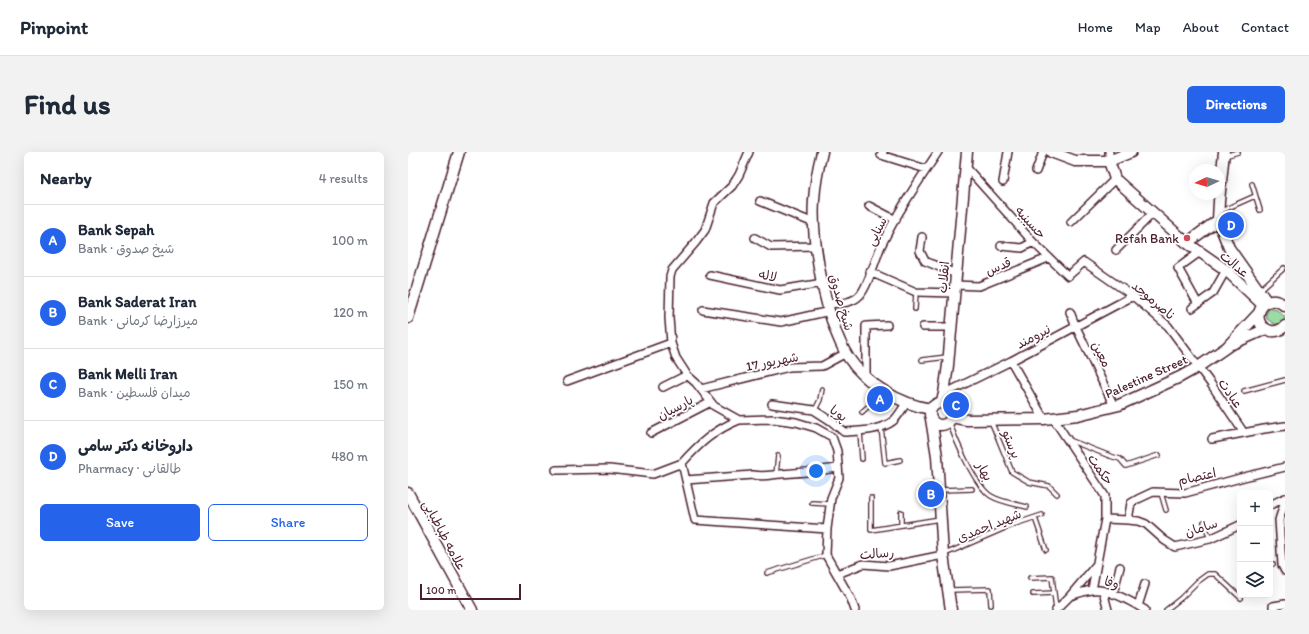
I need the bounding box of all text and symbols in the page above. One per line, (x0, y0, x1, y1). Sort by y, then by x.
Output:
text: Pinpoint (20, 16, 88, 39)
text: Home (1078, 19, 1113, 36)
text: Map (1135, 19, 1161, 36)
text: About (1183, 19, 1219, 36)
text: Contact (1241, 19, 1289, 36)
button: Directions (1187, 86, 1285, 123)
text: Find us (24, 87, 111, 121)
north arrow (1189, 164, 1225, 200)
text: Nearby (40, 168, 92, 188)
text: 4 results (319, 171, 368, 186)
street label: حسینیه (1012, 203, 1049, 242)
pin: D (1218, 210, 1244, 240)
street label: سنایی (863, 214, 892, 249)
text: Bank Sepah (78, 221, 154, 239)
place label: Refah Bank (1115, 231, 1179, 246)
text: A (49, 233, 57, 248)
text: 100 m (332, 233, 368, 248)
marker: Refah Bank (1182, 233, 1192, 243)
text: Bank · شیخ صدوق (78, 241, 174, 256)
street label: عدالت (1217, 248, 1252, 281)
street label: قدس (983, 254, 1013, 279)
street label: انقلاب (935, 260, 953, 294)
street label: لاله (758, 266, 778, 285)
street label: شیخ صدوق (824, 272, 857, 333)
street label: ناصرموحد (1128, 278, 1178, 324)
text: Bank Saderat Iran (78, 293, 196, 311)
text: B (49, 305, 57, 320)
text: 120 m (333, 305, 368, 320)
text: Bank · میرزارضا کرمانی (78, 313, 198, 328)
street label: نیرومند (1014, 321, 1054, 353)
street label: معین (1088, 339, 1114, 370)
street label: 17 شهریور (744, 349, 800, 375)
street label: Palestine Street (1103, 352, 1190, 401)
text: Bank Melli Iran (78, 365, 177, 383)
street label: عبادت (1215, 376, 1246, 411)
text: C (49, 377, 57, 392)
text: 150 m (333, 377, 368, 392)
pin: A (867, 384, 893, 414)
text: Bank · میدان فلسطین (78, 385, 190, 400)
pin: C (943, 390, 969, 420)
street label: پارسیان (655, 392, 696, 424)
street label: پویا (827, 402, 850, 426)
street label: پرستو (998, 427, 1024, 461)
text: داروخانه دکتر سامی (78, 437, 193, 455)
text: D (49, 449, 57, 464)
text: 480 m (331, 449, 368, 464)
street label: حکمت (1085, 451, 1117, 488)
street label: بهار (972, 458, 996, 484)
text: Pharmacy · طالقانی (78, 461, 181, 476)
your location (806, 461, 826, 481)
street label: اعتصام (1177, 465, 1218, 491)
pin: B (918, 479, 944, 509)
map controls (1237, 490, 1273, 598)
button: + (1237, 490, 1273, 526)
street label: علامه طباطبایی (418, 497, 469, 574)
button: Save (40, 504, 200, 541)
button: Share (208, 504, 368, 541)
street label: شهید احمدی (955, 506, 1024, 546)
street label: سامان (1183, 515, 1219, 540)
button: − (1237, 526, 1273, 562)
street label: رسالت (859, 545, 895, 562)
button: layers (1237, 562, 1273, 598)
street label: وفا (1102, 573, 1121, 593)
scale bar (420, 582, 521, 601)
text: 100 m (426, 584, 456, 597)

